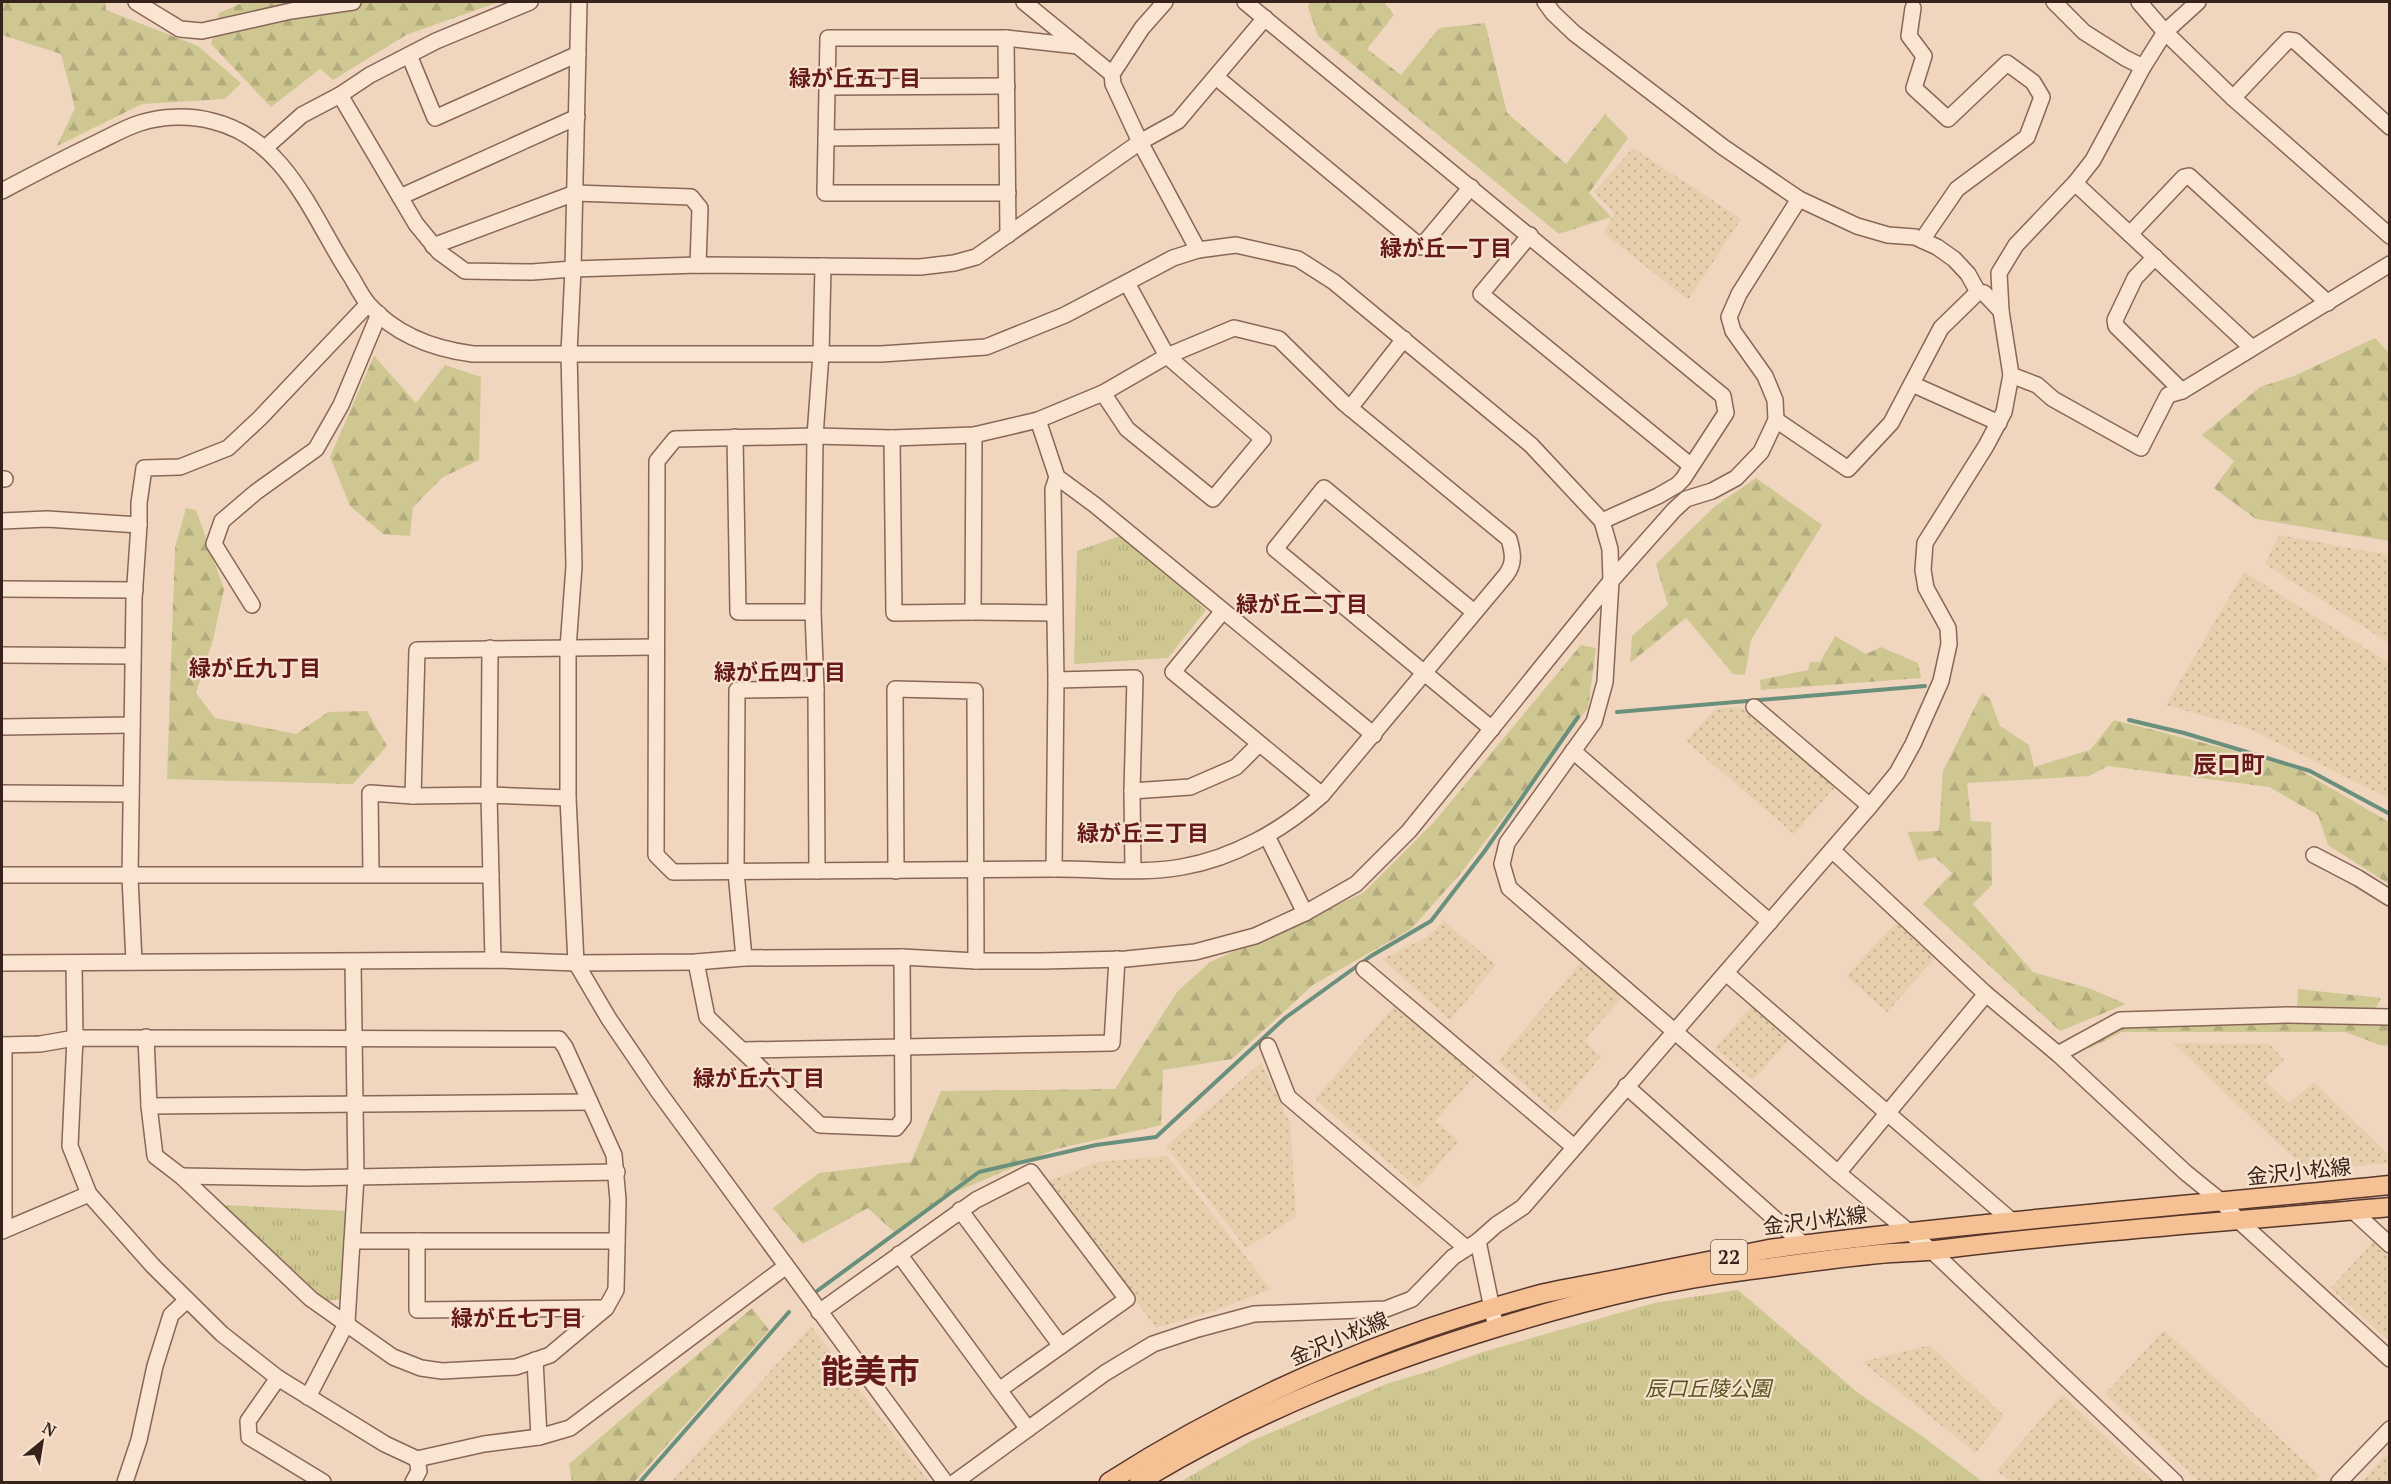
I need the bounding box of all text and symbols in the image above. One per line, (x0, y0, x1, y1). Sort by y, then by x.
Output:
district label: 緑が丘五丁目 (789, 63, 921, 92)
district label: 緑が丘一丁目 (1380, 233, 1512, 262)
district label: 緑が丘二丁目 (1236, 589, 1368, 618)
district label: 緑が丘九丁目 (189, 653, 321, 682)
district label: 緑が丘四丁目 (714, 657, 846, 686)
district label: 辰口町 (2193, 748, 2265, 780)
district label: 緑が丘三丁目 (1077, 818, 1209, 847)
district label: 緑が丘六丁目 (693, 1063, 825, 1092)
street label: 金沢小松線 (2245, 1152, 2353, 1190)
street label: 金沢小松線 (1761, 1200, 1869, 1240)
road number: 22 (1711, 1240, 1747, 1274)
district label: 緑が丘七丁目 (451, 1303, 583, 1332)
street label: 金沢小松線 (1285, 1305, 1392, 1371)
district label: 能美市 (821, 1349, 920, 1392)
park label: 辰口丘陵公園 (1645, 1374, 1774, 1402)
north arrow (12, 1412, 72, 1472)
text: N (39, 1416, 60, 1442)

